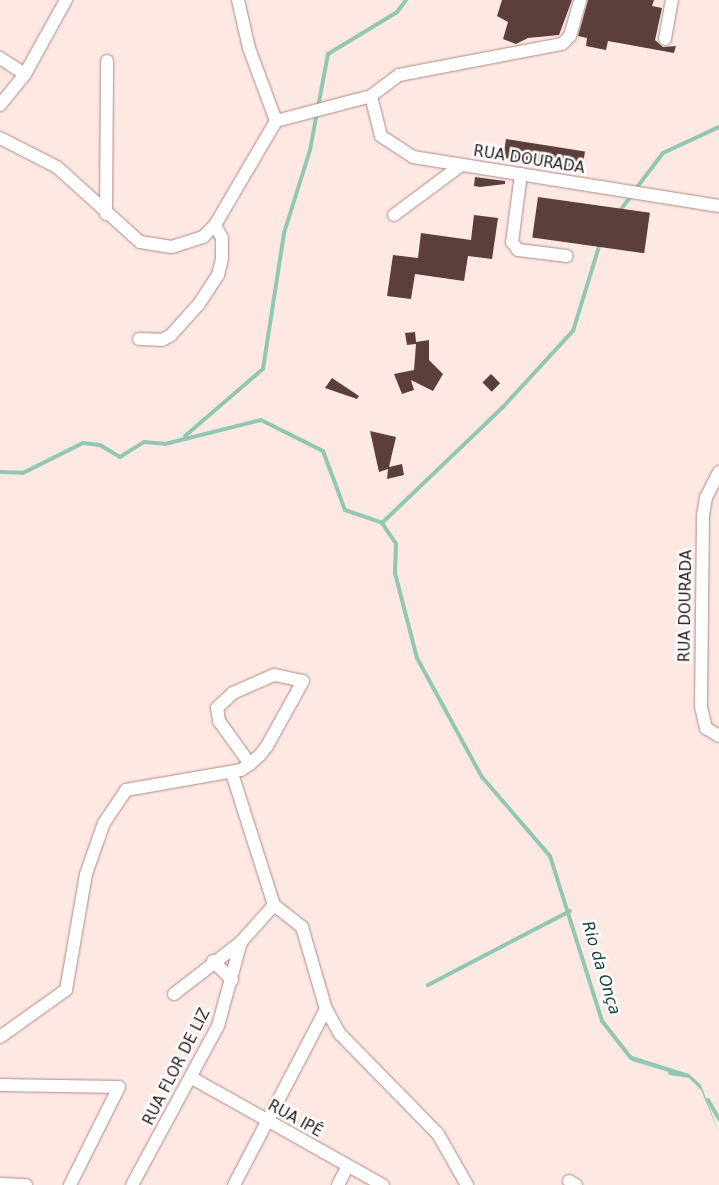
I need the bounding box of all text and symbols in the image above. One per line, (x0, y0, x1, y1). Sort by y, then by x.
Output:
street label: RUA DOURADA (472, 142, 586, 178)
street label: RUA DOURADA (676, 550, 696, 662)
water label: Rio da Onça (578, 919, 624, 1017)
street label: RUA FLOR DE LIZ (140, 1006, 214, 1128)
street label: RUA IPÊ (265, 1097, 325, 1141)

